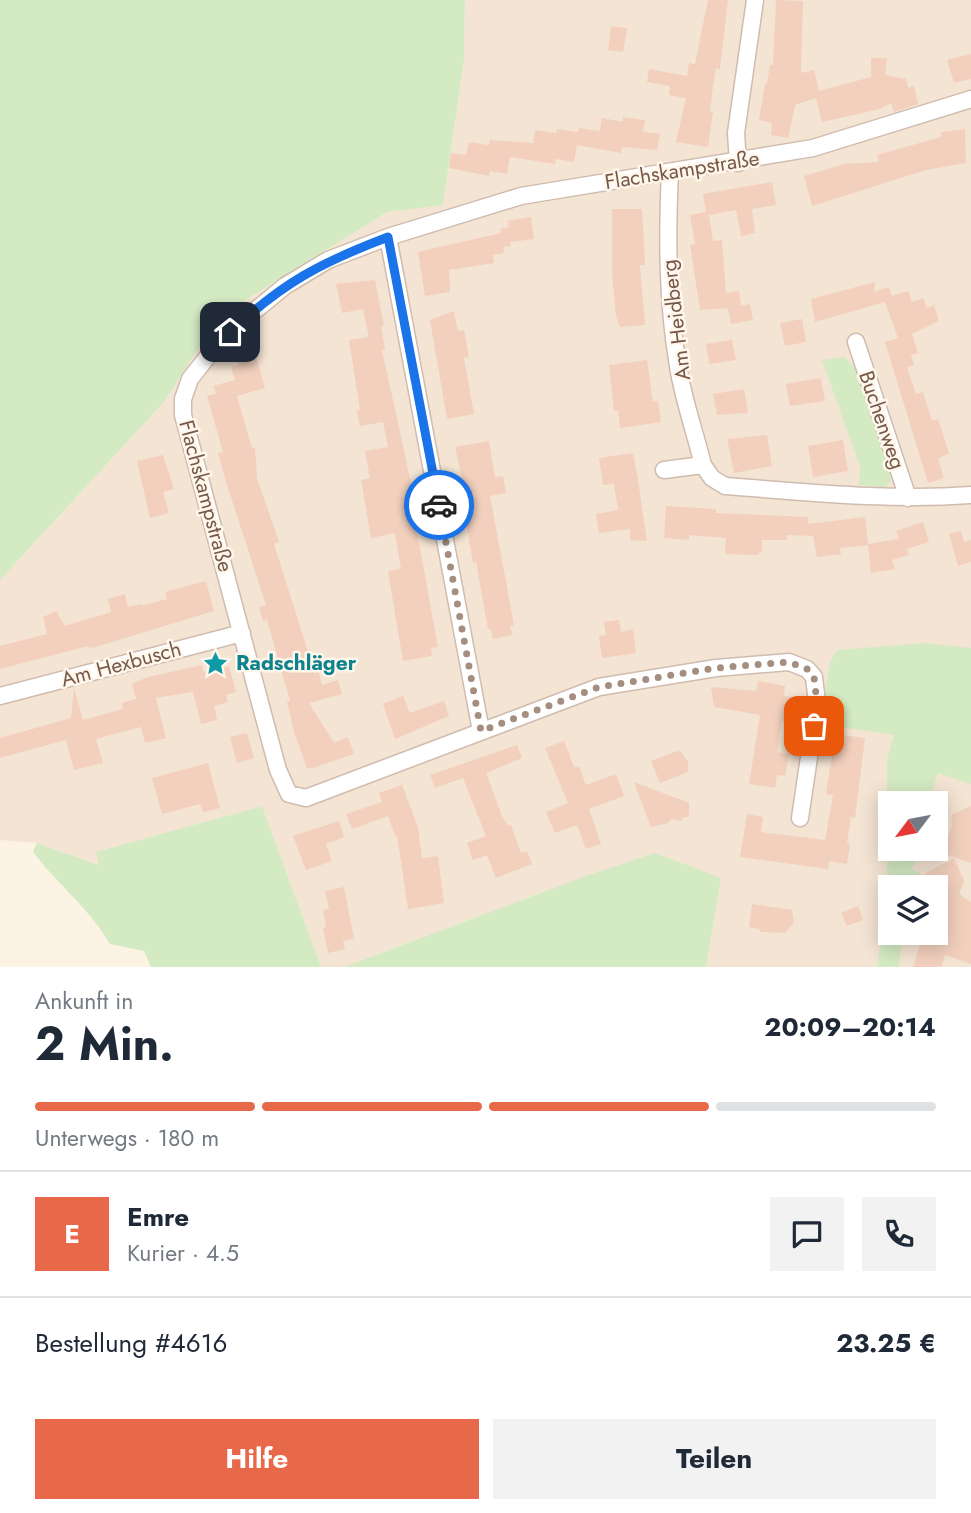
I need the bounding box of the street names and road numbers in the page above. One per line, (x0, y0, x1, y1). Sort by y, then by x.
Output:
street label: Flachskampstraße (603, 143, 762, 197)
street label: Am Heidberg (654, 258, 698, 382)
street label: Buchenweg (851, 367, 913, 473)
street label: Flachskampstraße (171, 417, 241, 575)
street label: Am Hexbusch (58, 634, 184, 694)

